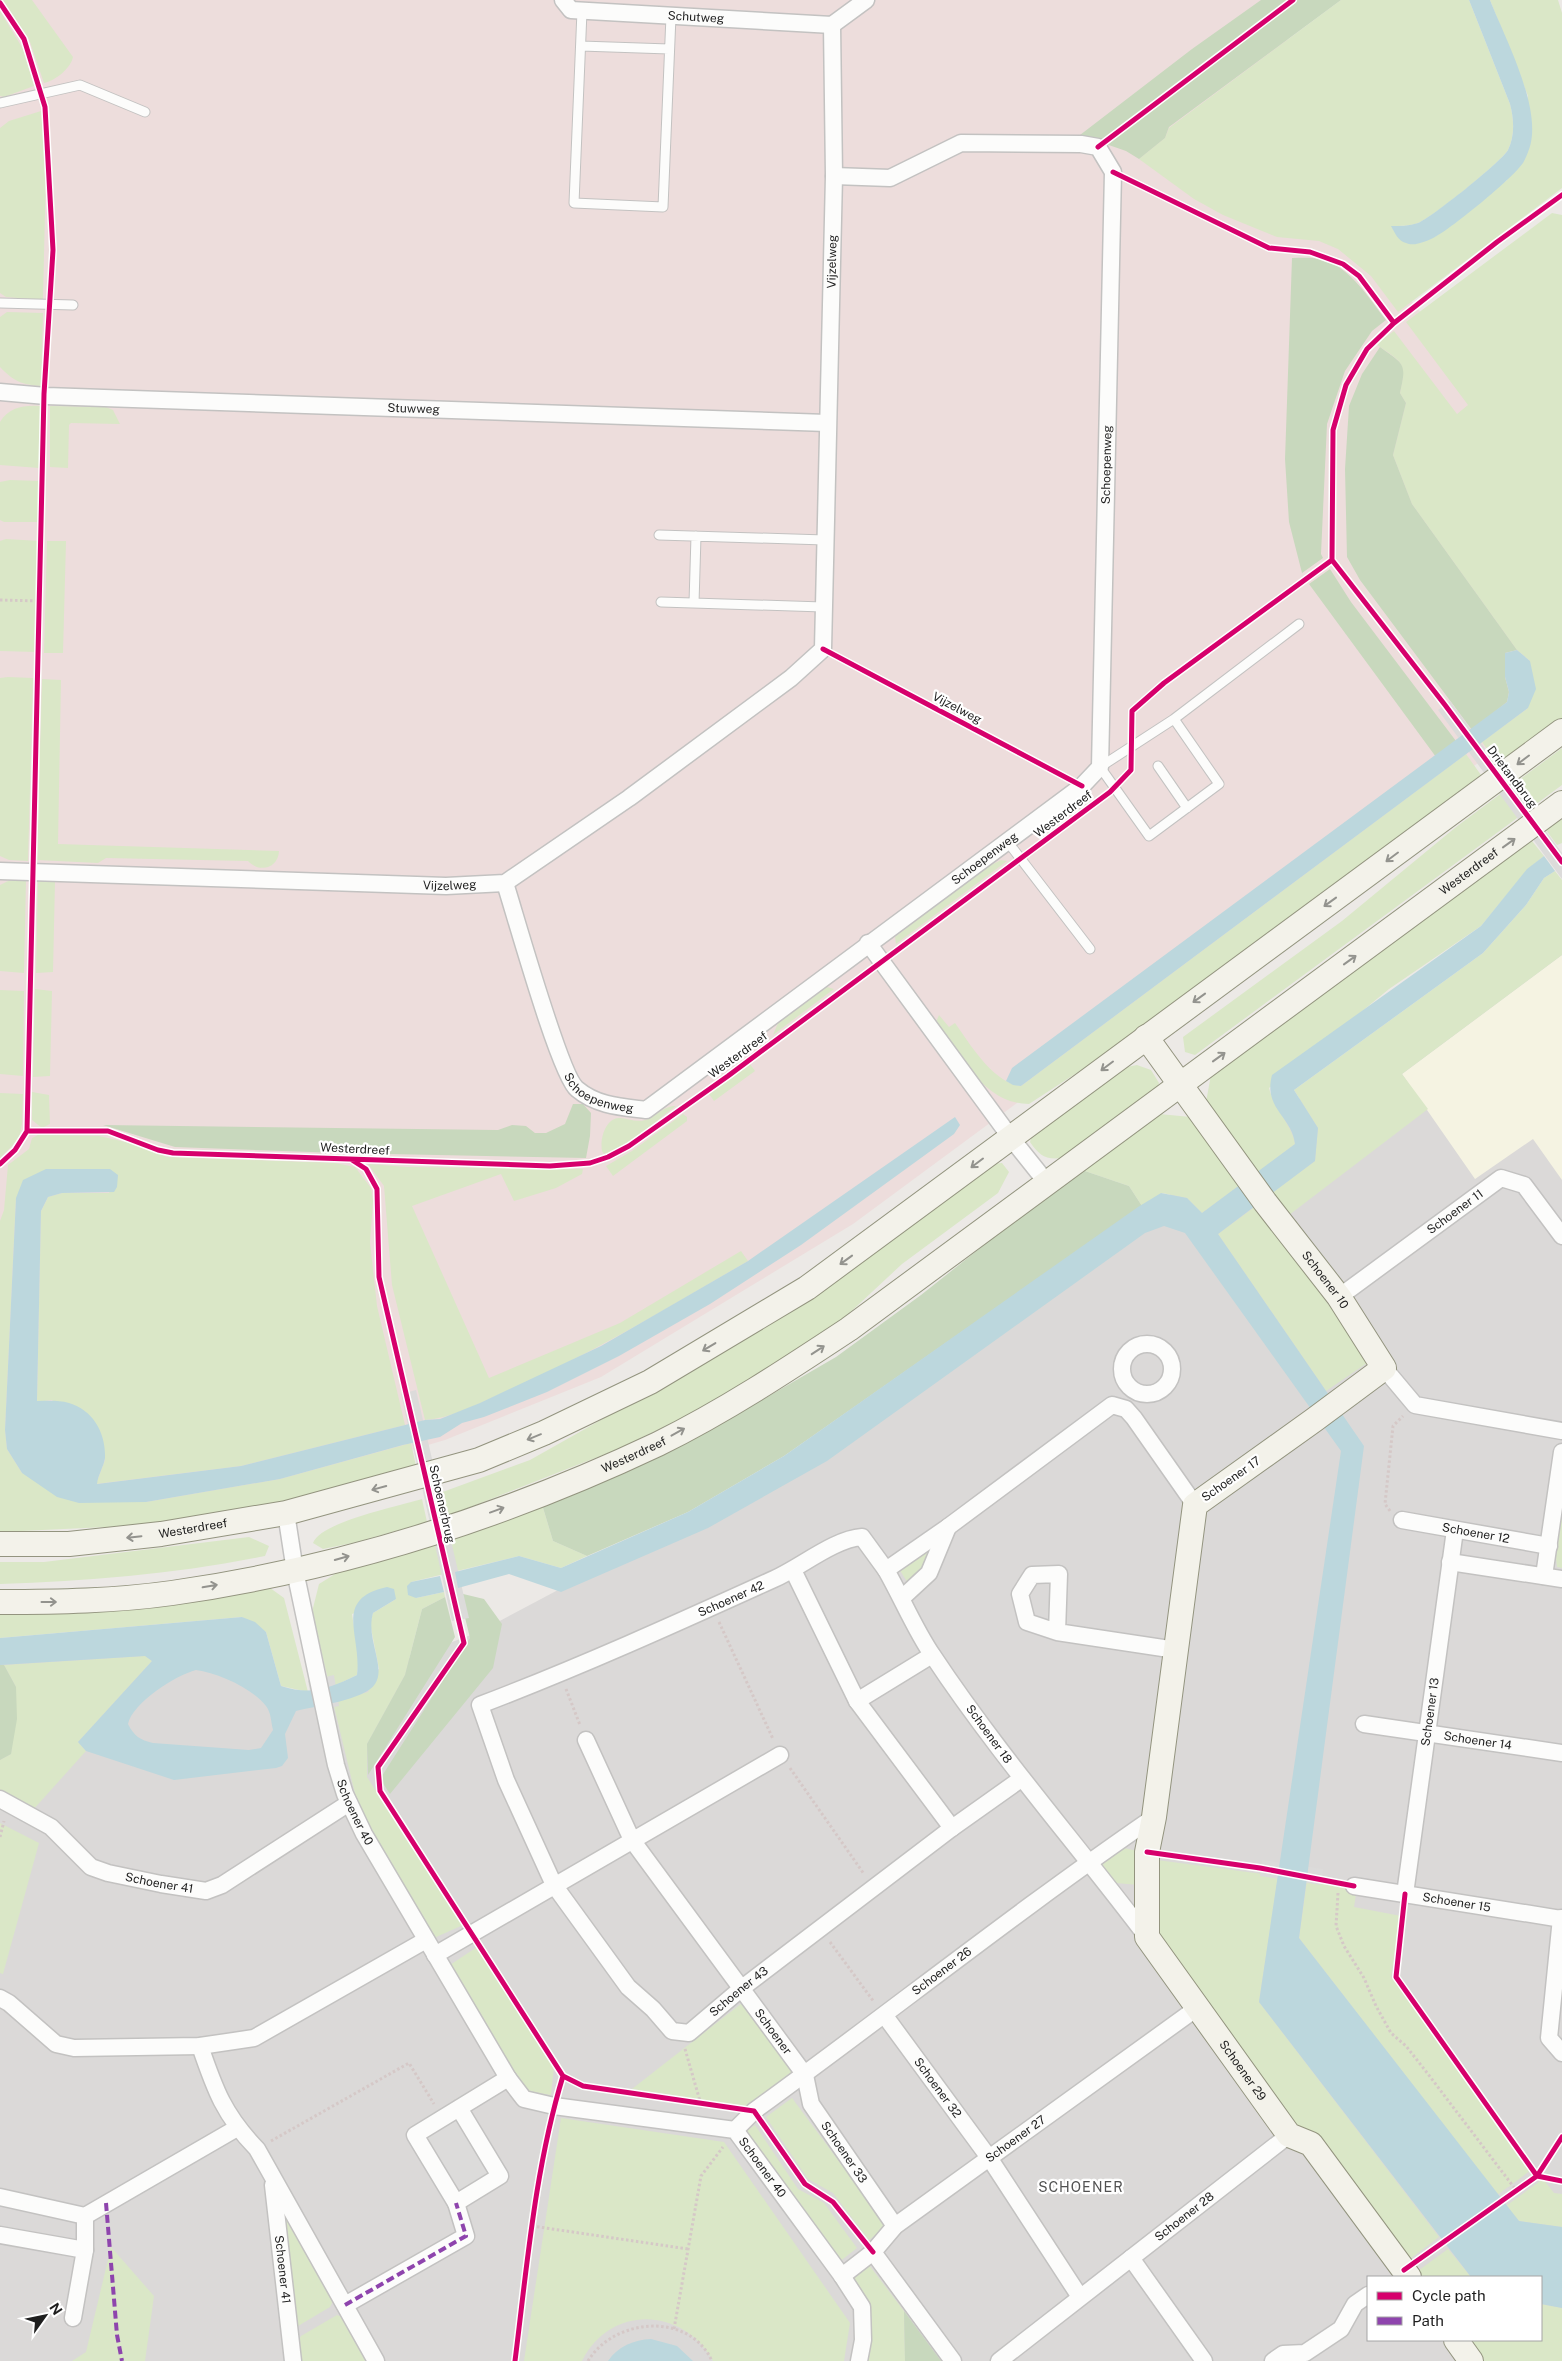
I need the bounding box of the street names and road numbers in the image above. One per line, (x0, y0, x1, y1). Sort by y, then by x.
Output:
street label: Schutweg (667, 9, 725, 26)
street label: Vijzelweg (824, 235, 840, 289)
street label: Stuwweg (387, 401, 440, 417)
street label: Schoepenweg (1099, 425, 1114, 504)
street label: Vijzelweg (930, 689, 984, 727)
street label: Drietandbrug (1484, 743, 1540, 811)
street label: Westerdreef (1031, 787, 1095, 840)
street label: Schoepenweg (949, 829, 1021, 888)
street label: Westerdreef (1437, 845, 1501, 898)
street label: Vijzelweg (423, 877, 477, 893)
street label: Westerdreef (706, 1029, 770, 1081)
street label: Schoepenweg (561, 1070, 634, 1115)
street label: Westerdreef (320, 1140, 390, 1158)
street label: Schoener 11 (1424, 1187, 1486, 1237)
street label: Schoener 10 (1299, 1248, 1352, 1311)
street label: Westerdreef (599, 1434, 669, 1476)
street label: Schoener 17 (1199, 1454, 1263, 1504)
street label: Schoenerbrug (426, 1464, 458, 1544)
street label: Westerdreef (158, 1516, 229, 1541)
street label: Schoener 12 (1441, 1520, 1511, 1546)
street label: Schoener 42 (696, 1578, 766, 1620)
street label: Schoener 13 (1418, 1677, 1442, 1747)
street label: Schoener 18 (963, 1702, 1015, 1766)
street label: Schoener 14 (1443, 1729, 1513, 1753)
street label: Schoener 40 (334, 1778, 376, 1848)
street label: Schoener 41 (124, 1870, 194, 1896)
street label: Schoener 15 (1422, 1890, 1492, 1915)
street label: Schoener 26 (909, 1944, 974, 1998)
street label: Schoener 43 (707, 1964, 771, 2020)
street label: Schoener (752, 2006, 795, 2058)
street label: Schoener 29 (1216, 2038, 1269, 2103)
street label: Schoener 32 (911, 2055, 964, 2121)
street label: Schoener 27 (983, 2113, 1048, 2165)
street label: Schoener 33 (818, 2119, 870, 2186)
street label: Schoener 40 (736, 2134, 789, 2200)
street label: Schoener 28 (1152, 2189, 1217, 2244)
street label: Schoener 41 (272, 2234, 293, 2304)

